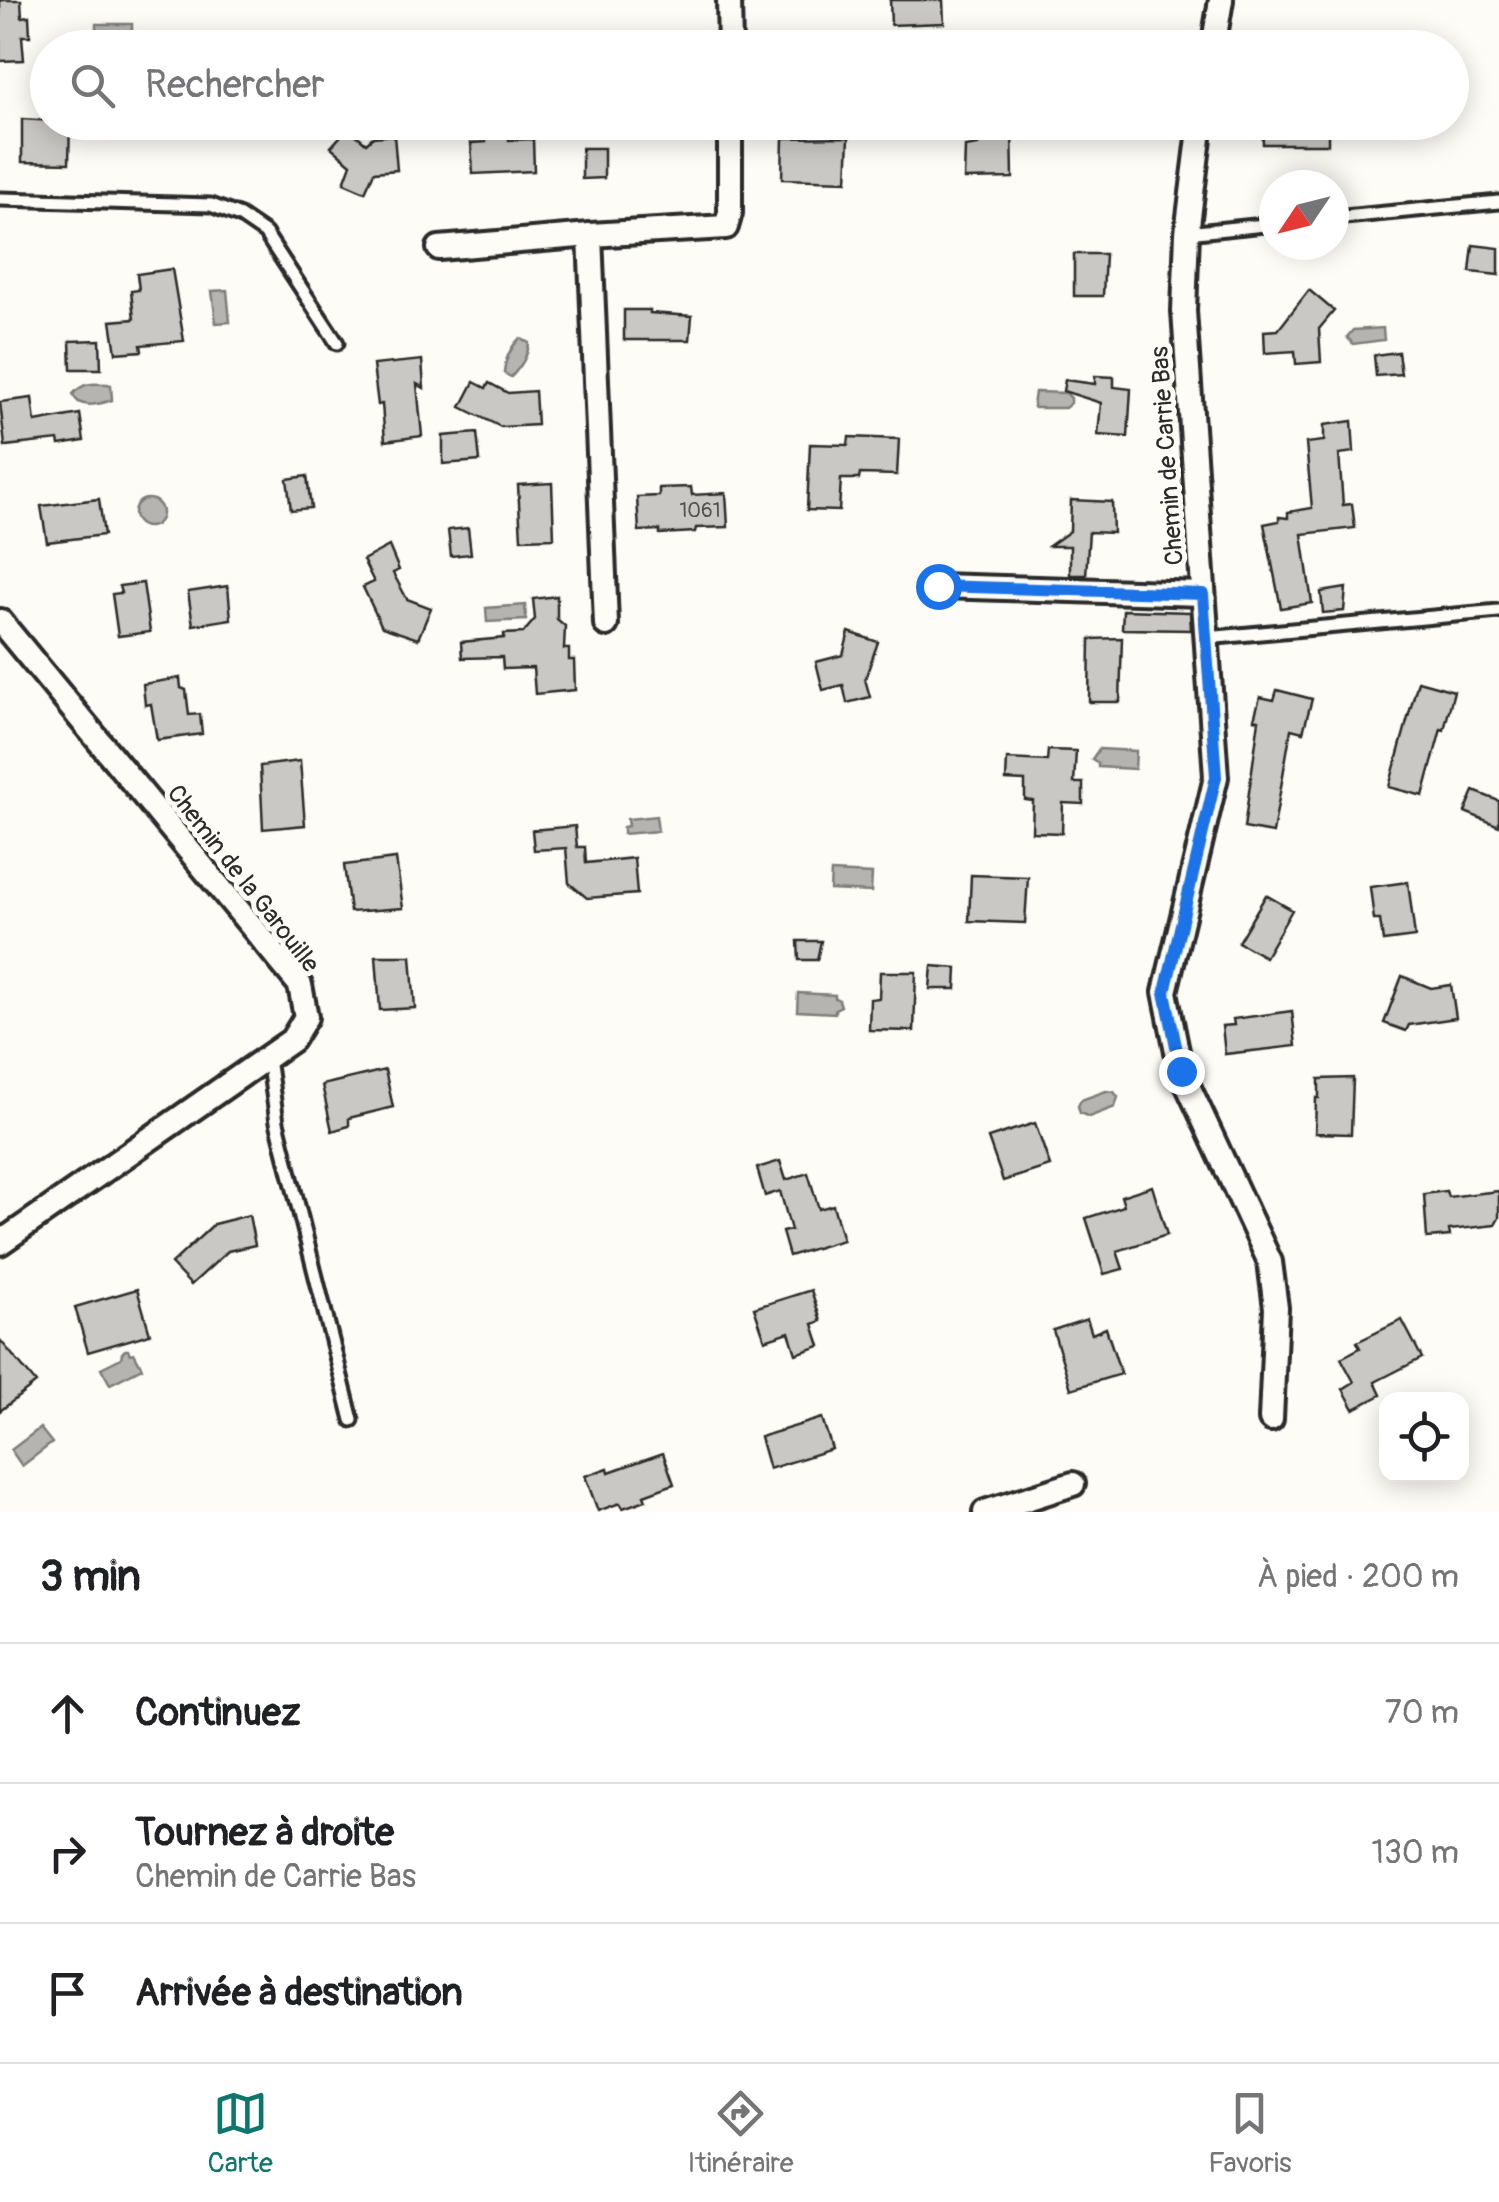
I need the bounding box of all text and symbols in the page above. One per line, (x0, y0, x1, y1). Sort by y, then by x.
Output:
search box (30, 30, 1469, 140)
icon: search (65, 58, 120, 113)
text: Rechercher (145, 61, 325, 109)
north arrow (1259, 170, 1349, 260)
street label: Chemin de Carrie Bas (1144, 345, 1191, 566)
house number: 1061 (680, 498, 720, 523)
route start (916, 564, 962, 610)
street label: Chemin de la Garouille (160, 779, 326, 980)
route end (1159, 1049, 1205, 1095)
map controls (1379, 1392, 1469, 1482)
button: locate (1379, 1392, 1469, 1482)
text: 3 min (40, 1551, 141, 1603)
text: À pied · 200 m (1257, 1557, 1459, 1597)
icon: ahead (40, 1686, 95, 1741)
text: Continuez (135, 1689, 300, 1737)
text: 70 m (1385, 1693, 1459, 1733)
text: Tournez à droite (135, 1809, 394, 1857)
icon: right (40, 1826, 95, 1881)
text: 130 m (1371, 1833, 1459, 1873)
text: Chemin de Carrie Bas (135, 1857, 416, 1897)
icon: arrive (40, 1966, 95, 2021)
text: Arrivée à destination (135, 1969, 463, 2017)
tab: Carte (207, 2086, 273, 2181)
tab: Itinéraire (688, 2086, 793, 2181)
tab: Favoris (1208, 2086, 1292, 2181)

